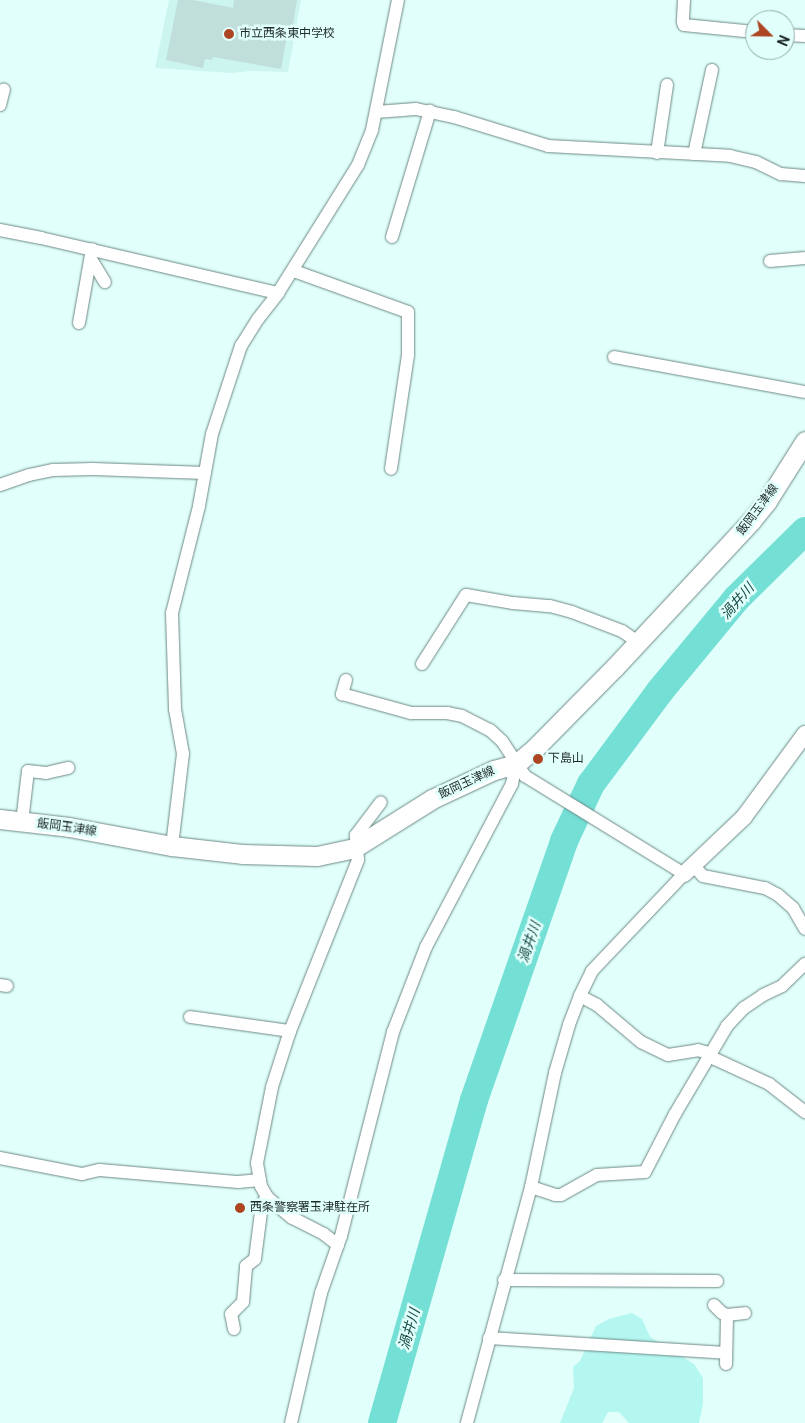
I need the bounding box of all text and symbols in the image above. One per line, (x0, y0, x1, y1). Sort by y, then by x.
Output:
north arrow (745, 10, 795, 60)
place label: 市立西条東中学校 (239, 27, 335, 41)
marker: 市立西条東中学校 (223, 28, 235, 40)
text: N (774, 33, 792, 48)
street label: 飯岡玉津線 (734, 482, 782, 538)
water label: 渦井川 (717, 580, 757, 622)
place label: 下島山 (548, 752, 584, 766)
marker: 下島山 (532, 753, 544, 765)
street label: 飯岡玉津線 (437, 764, 497, 802)
street label: 飯岡玉津線 (36, 817, 98, 839)
water label: 渦井川 (514, 919, 544, 965)
place label: 西条警察署玉津駐在所 (250, 1201, 370, 1215)
marker: 西条警察署玉津駐在所 (234, 1202, 246, 1214)
water label: 渦井川 (395, 1306, 423, 1352)

